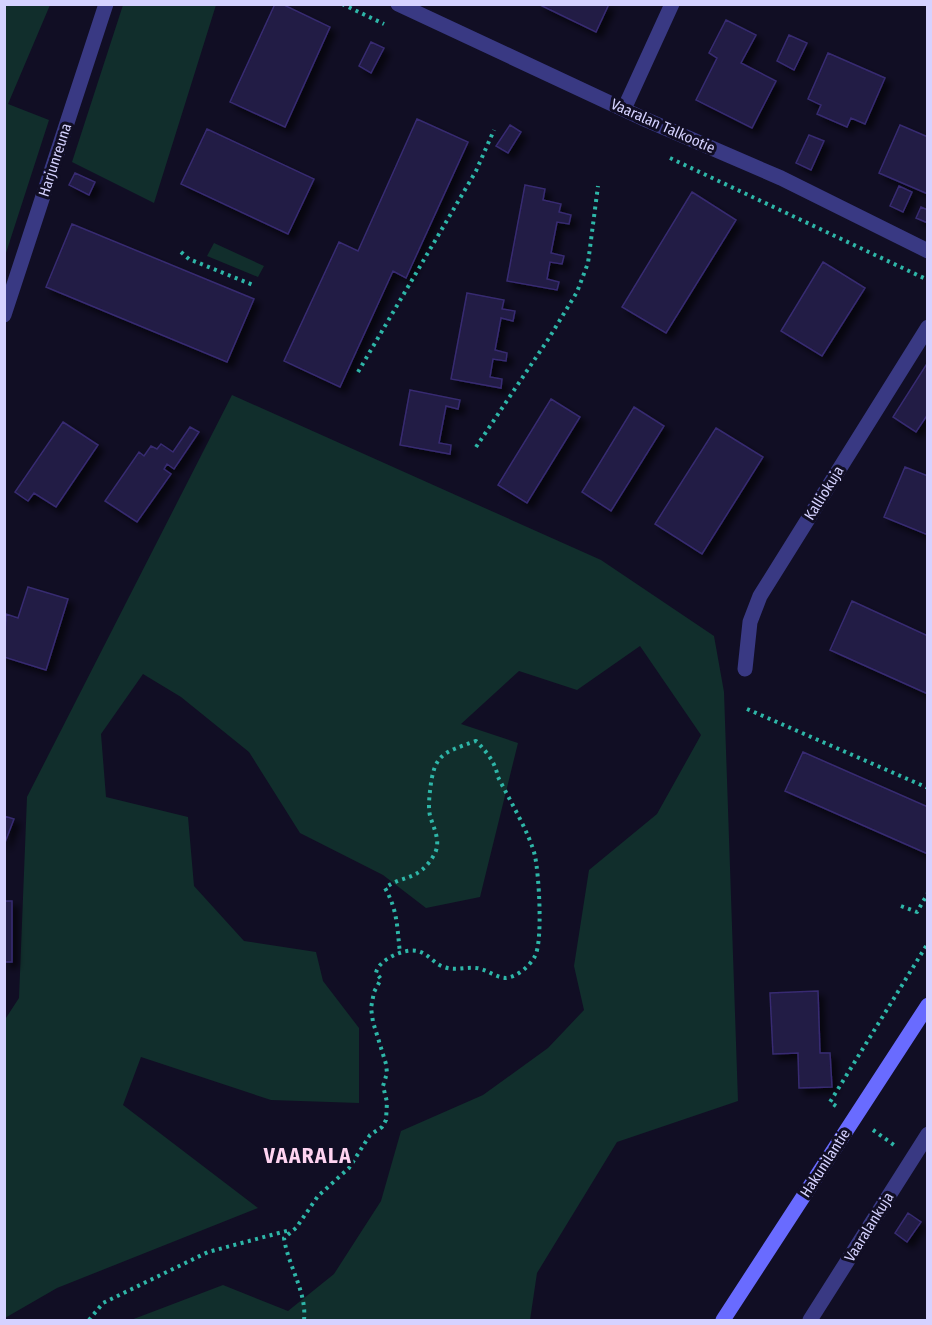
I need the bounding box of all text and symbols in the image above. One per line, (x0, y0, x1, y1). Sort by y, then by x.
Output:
street label: Vaaralan Talkootie (608, 95, 718, 157)
street label: Harjunreuna (35, 121, 75, 199)
street label: Kalliokuja (800, 463, 848, 523)
street label: Hakunilantie (796, 1125, 854, 1201)
district label: VAARALA (263, 1143, 352, 1169)
street label: Vaaralankuja (841, 1189, 897, 1265)

